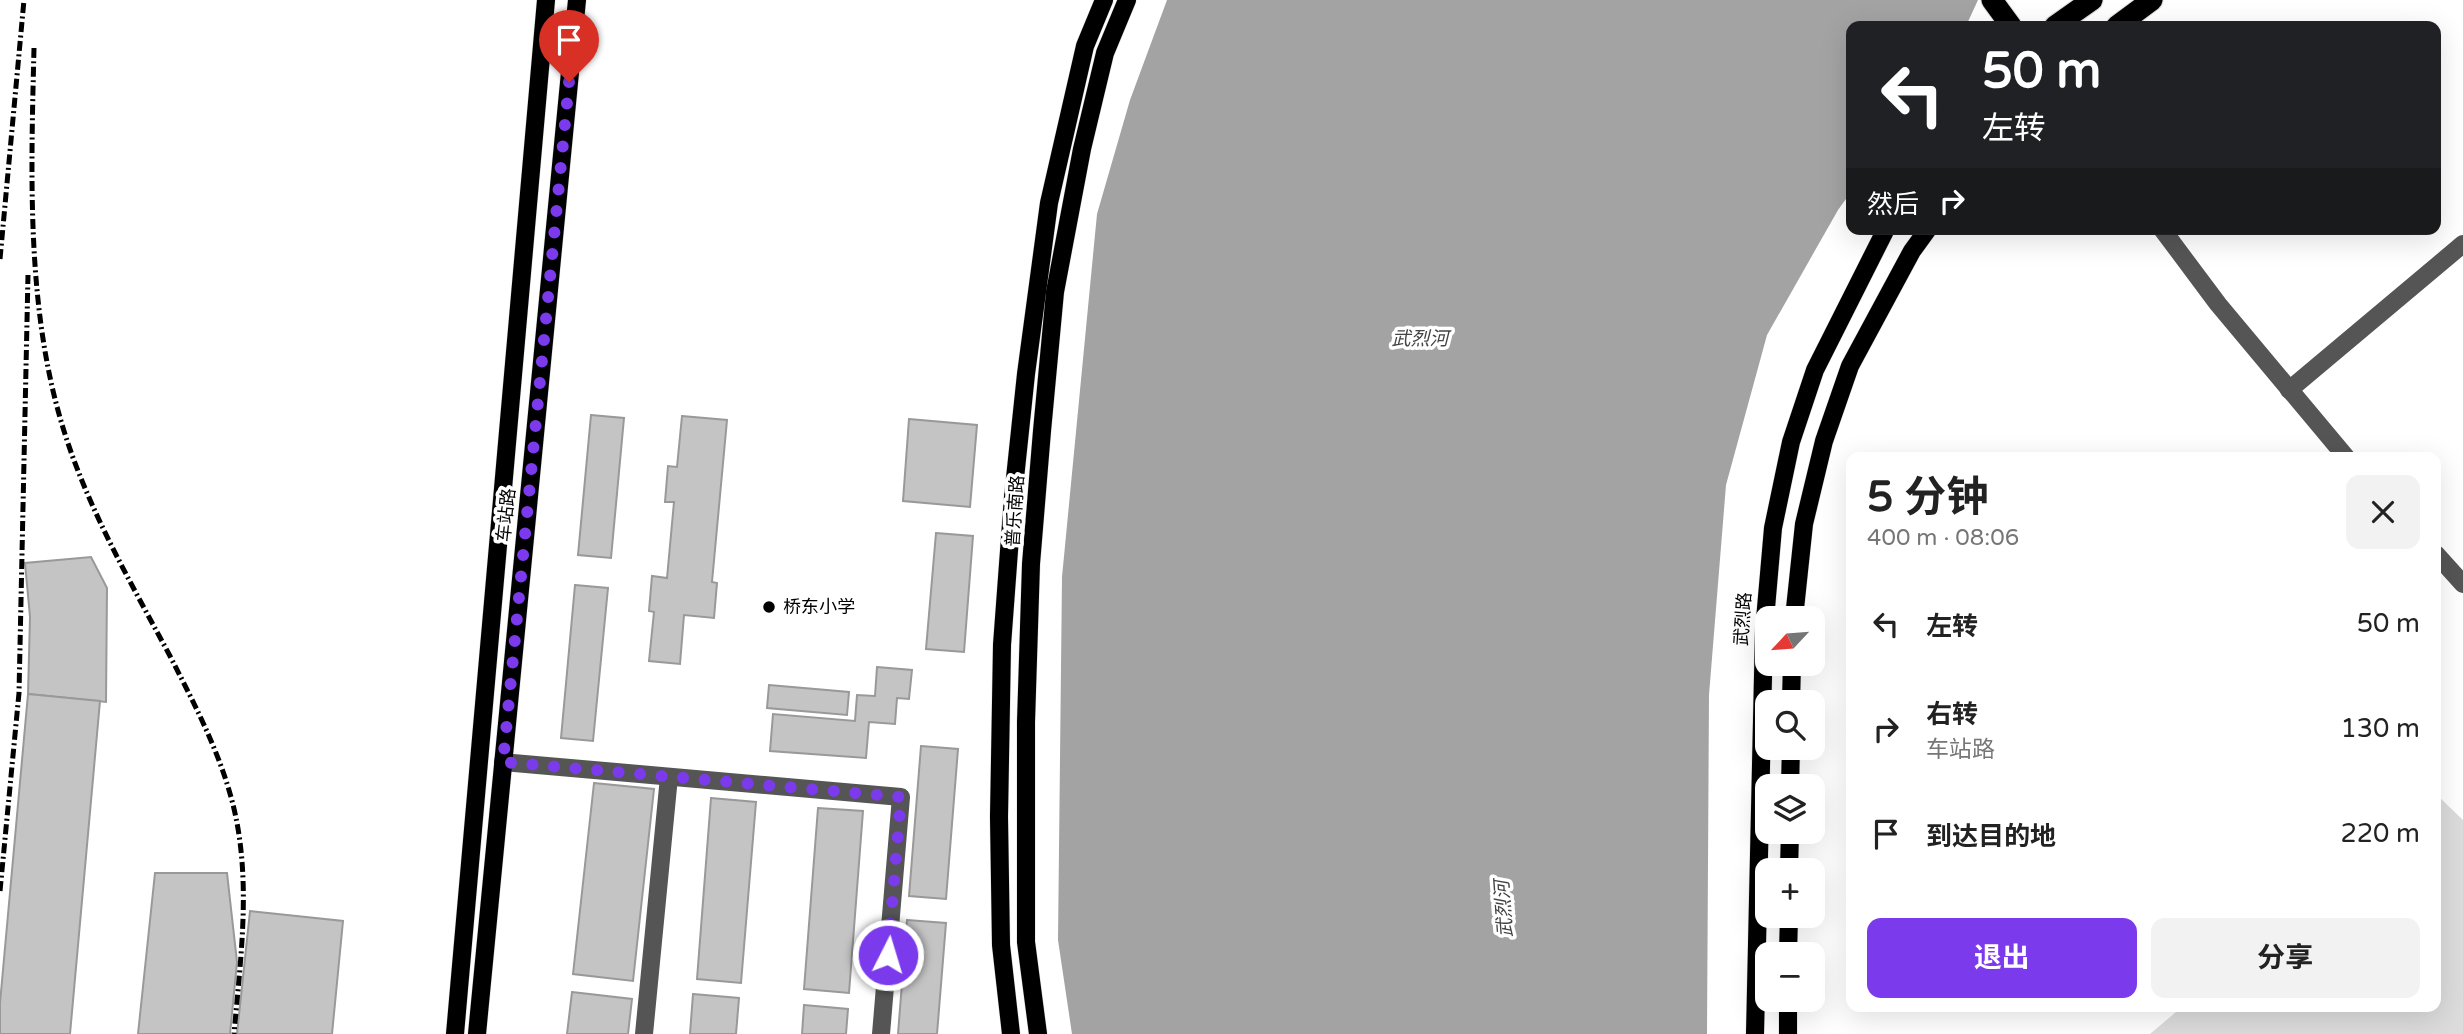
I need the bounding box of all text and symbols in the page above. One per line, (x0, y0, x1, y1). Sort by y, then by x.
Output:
pin (539, 10, 599, 82)
icon: arrive (550, 21, 588, 59)
text: 50 m (1982, 42, 2101, 101)
icon: left (1867, 49, 1958, 140)
text: 左转 (1982, 110, 2046, 148)
icon: right (1933, 182, 1971, 220)
text: 然后 (1867, 189, 1919, 220)
water label: 武烈河 (1391, 328, 1452, 350)
text: 5 分钟 (1867, 472, 1988, 523)
street label: 普乐南路 (1002, 474, 1028, 548)
button: close (2346, 475, 2420, 549)
street label: 车站路 (492, 487, 520, 543)
text: 400 m · 08:06 (1867, 524, 2019, 552)
street label: 武烈路 (1730, 591, 1756, 647)
place label: 桥东小学 (783, 596, 855, 618)
marker: 桥东小学 (761, 599, 777, 615)
icon: left (1867, 605, 1905, 643)
north arrow (1755, 606, 1825, 676)
map controls (1755, 606, 1825, 1012)
text: 50 m (2357, 608, 2420, 639)
text: 左转 (1926, 611, 1978, 642)
button: search (1755, 690, 1825, 760)
text: 右转 (1926, 699, 1978, 730)
icon: right (1867, 710, 1905, 748)
text: 130 m (2340, 713, 2420, 744)
text: 车站路 (1926, 736, 1995, 764)
button: layers (1755, 774, 1825, 844)
icon: arrive (1867, 815, 1905, 853)
text: 220 m (2340, 818, 2420, 849)
text: 到达目的地 (1926, 821, 2056, 852)
button: + (1755, 858, 1825, 928)
water label: 武烈河 (1491, 876, 1517, 938)
position arrow (851, 918, 925, 992)
button: 退出 (1867, 918, 2137, 998)
button: 分享 (2151, 918, 2420, 998)
button: − (1755, 942, 1825, 1012)

